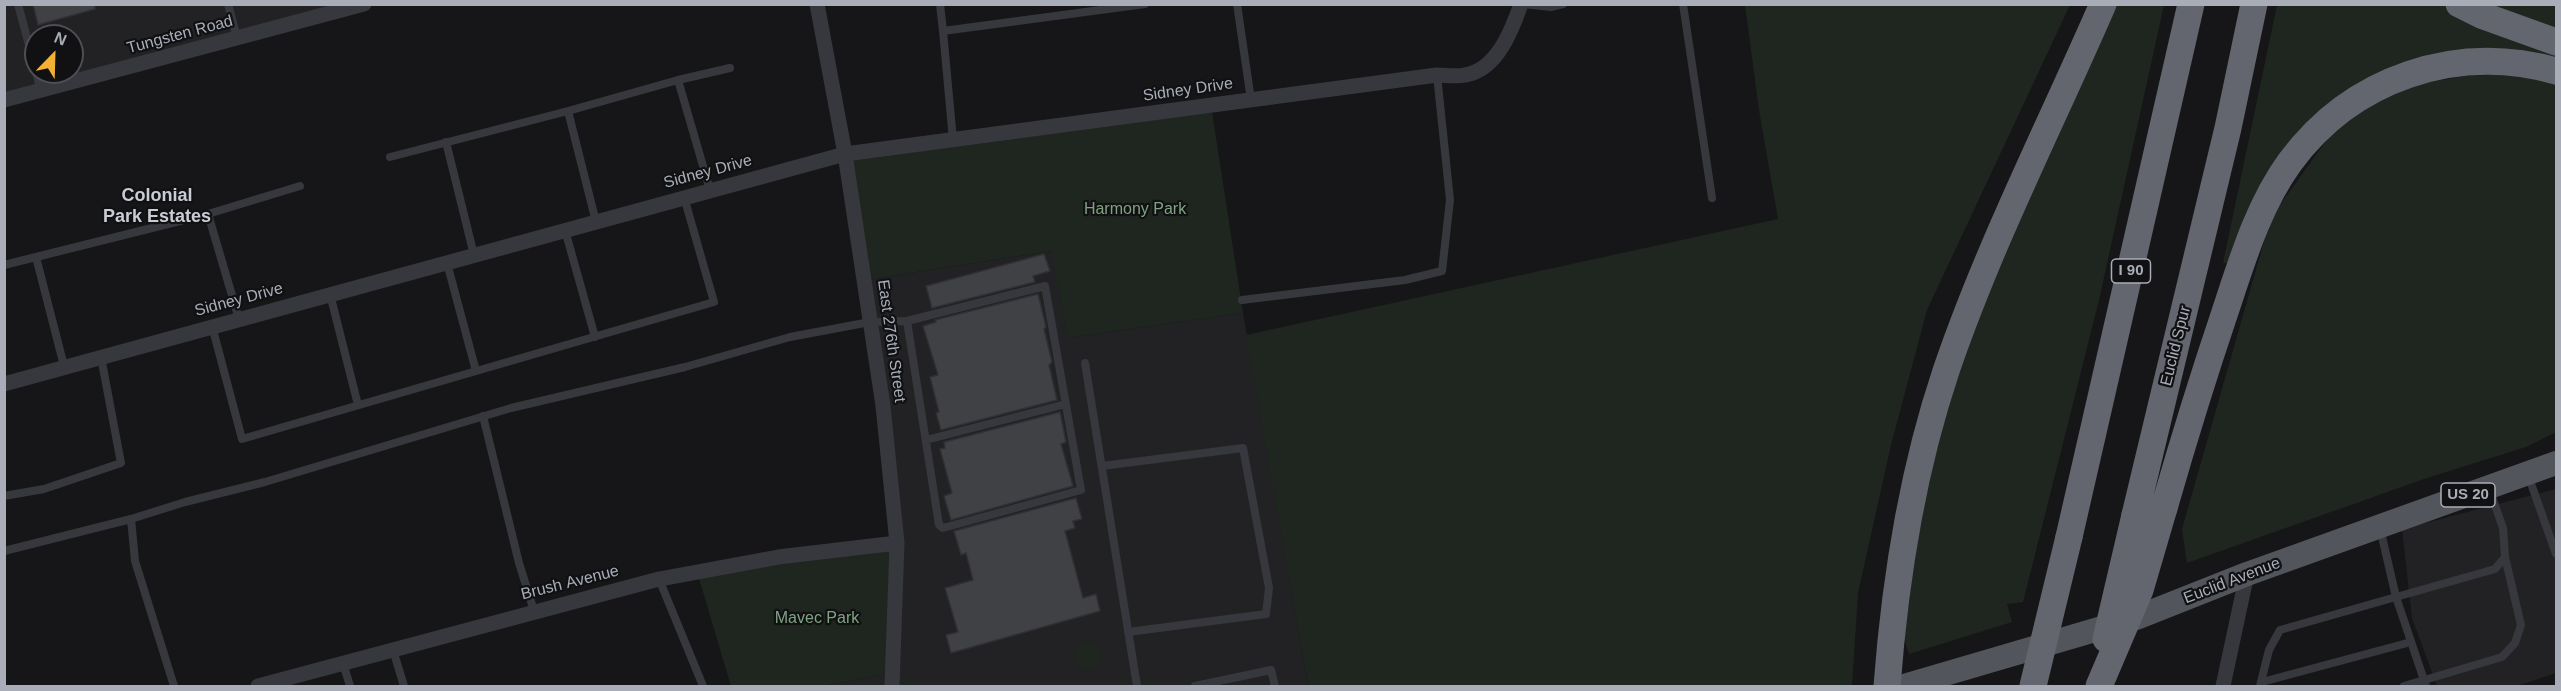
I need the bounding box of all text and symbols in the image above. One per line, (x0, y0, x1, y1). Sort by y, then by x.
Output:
street label: Tungsten Road (125, 12, 235, 58)
north arrow (24, 24, 84, 84)
text: N (52, 29, 69, 49)
street label: Sidney Drive (1142, 74, 1234, 106)
street label: Sidney Drive (662, 151, 754, 193)
district label: Colonial Park Estates (103, 185, 211, 228)
park label: Harmony Park (1084, 200, 1186, 220)
road number: I 90 (2112, 259, 2150, 283)
street label: East 276th Street (873, 278, 909, 404)
street label: Sidney Drive (193, 279, 285, 321)
street label: Euclid Spur (2157, 304, 2195, 388)
road number: US 20 (2441, 483, 2495, 507)
street label: Euclid Avenue (2181, 554, 2283, 608)
street label: Brush Avenue (519, 562, 621, 604)
park label: Mavec Park (775, 609, 859, 629)

